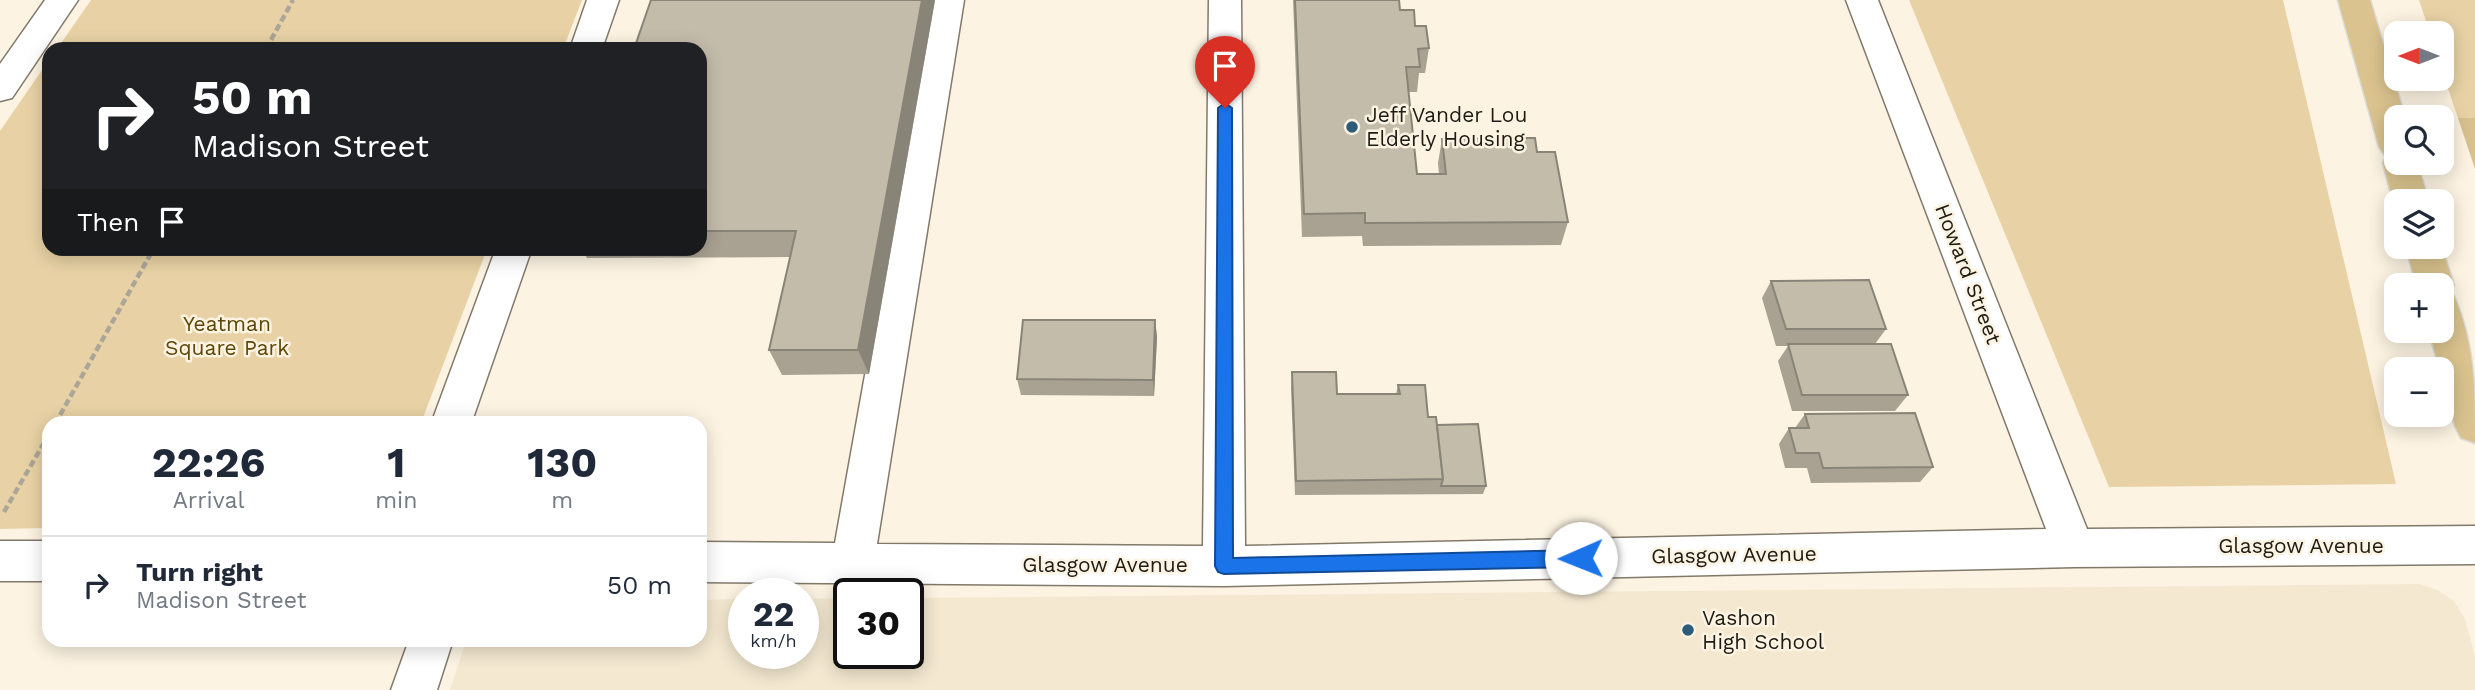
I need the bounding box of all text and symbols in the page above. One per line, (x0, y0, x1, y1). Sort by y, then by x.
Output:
north arrow (2384, 21, 2454, 91)
map controls (2384, 21, 2454, 427)
pin (1195, 36, 1255, 108)
icon: arrive (1206, 47, 1244, 85)
text: 50 m (192, 68, 312, 126)
icon: right (77, 70, 168, 161)
place label: Jeff Vander Lou Elderly Housing (1366, 102, 1527, 151)
button: search (2384, 105, 2454, 175)
marker: Jeff Vander Lou Elderly Housing (1344, 119, 1360, 135)
text: Madison Street (192, 127, 429, 165)
button: layers (2384, 189, 2454, 259)
street label: Howard Street (1930, 200, 2007, 348)
icon: arrive (153, 203, 191, 241)
text: Then (77, 207, 139, 237)
button: + (2384, 273, 2454, 343)
park label: Yeatman Square Park (165, 311, 289, 360)
button: − (2384, 357, 2454, 427)
text: 22:26 (152, 438, 265, 487)
text: 1 (387, 438, 405, 487)
text: 130 (527, 438, 597, 487)
text: Arrival (173, 487, 244, 514)
text: min (375, 487, 417, 514)
text: m (551, 487, 573, 514)
position arrow (1544, 521, 1618, 595)
street label: Glasgow Avenue (2218, 533, 2384, 558)
street label: Glasgow Avenue (1651, 541, 1817, 568)
street label: Glasgow Avenue (1022, 552, 1188, 577)
text: Turn right (136, 557, 263, 587)
icon: right (77, 566, 115, 604)
text: 50 m (607, 570, 672, 600)
speed limit sign: 30 (833, 578, 924, 669)
text: Madison Street (136, 587, 306, 614)
text: 22 (753, 593, 794, 635)
place label: Vashon High School (1702, 605, 1825, 654)
marker: Vashon High School (1680, 622, 1696, 638)
text: km/h (750, 630, 797, 651)

